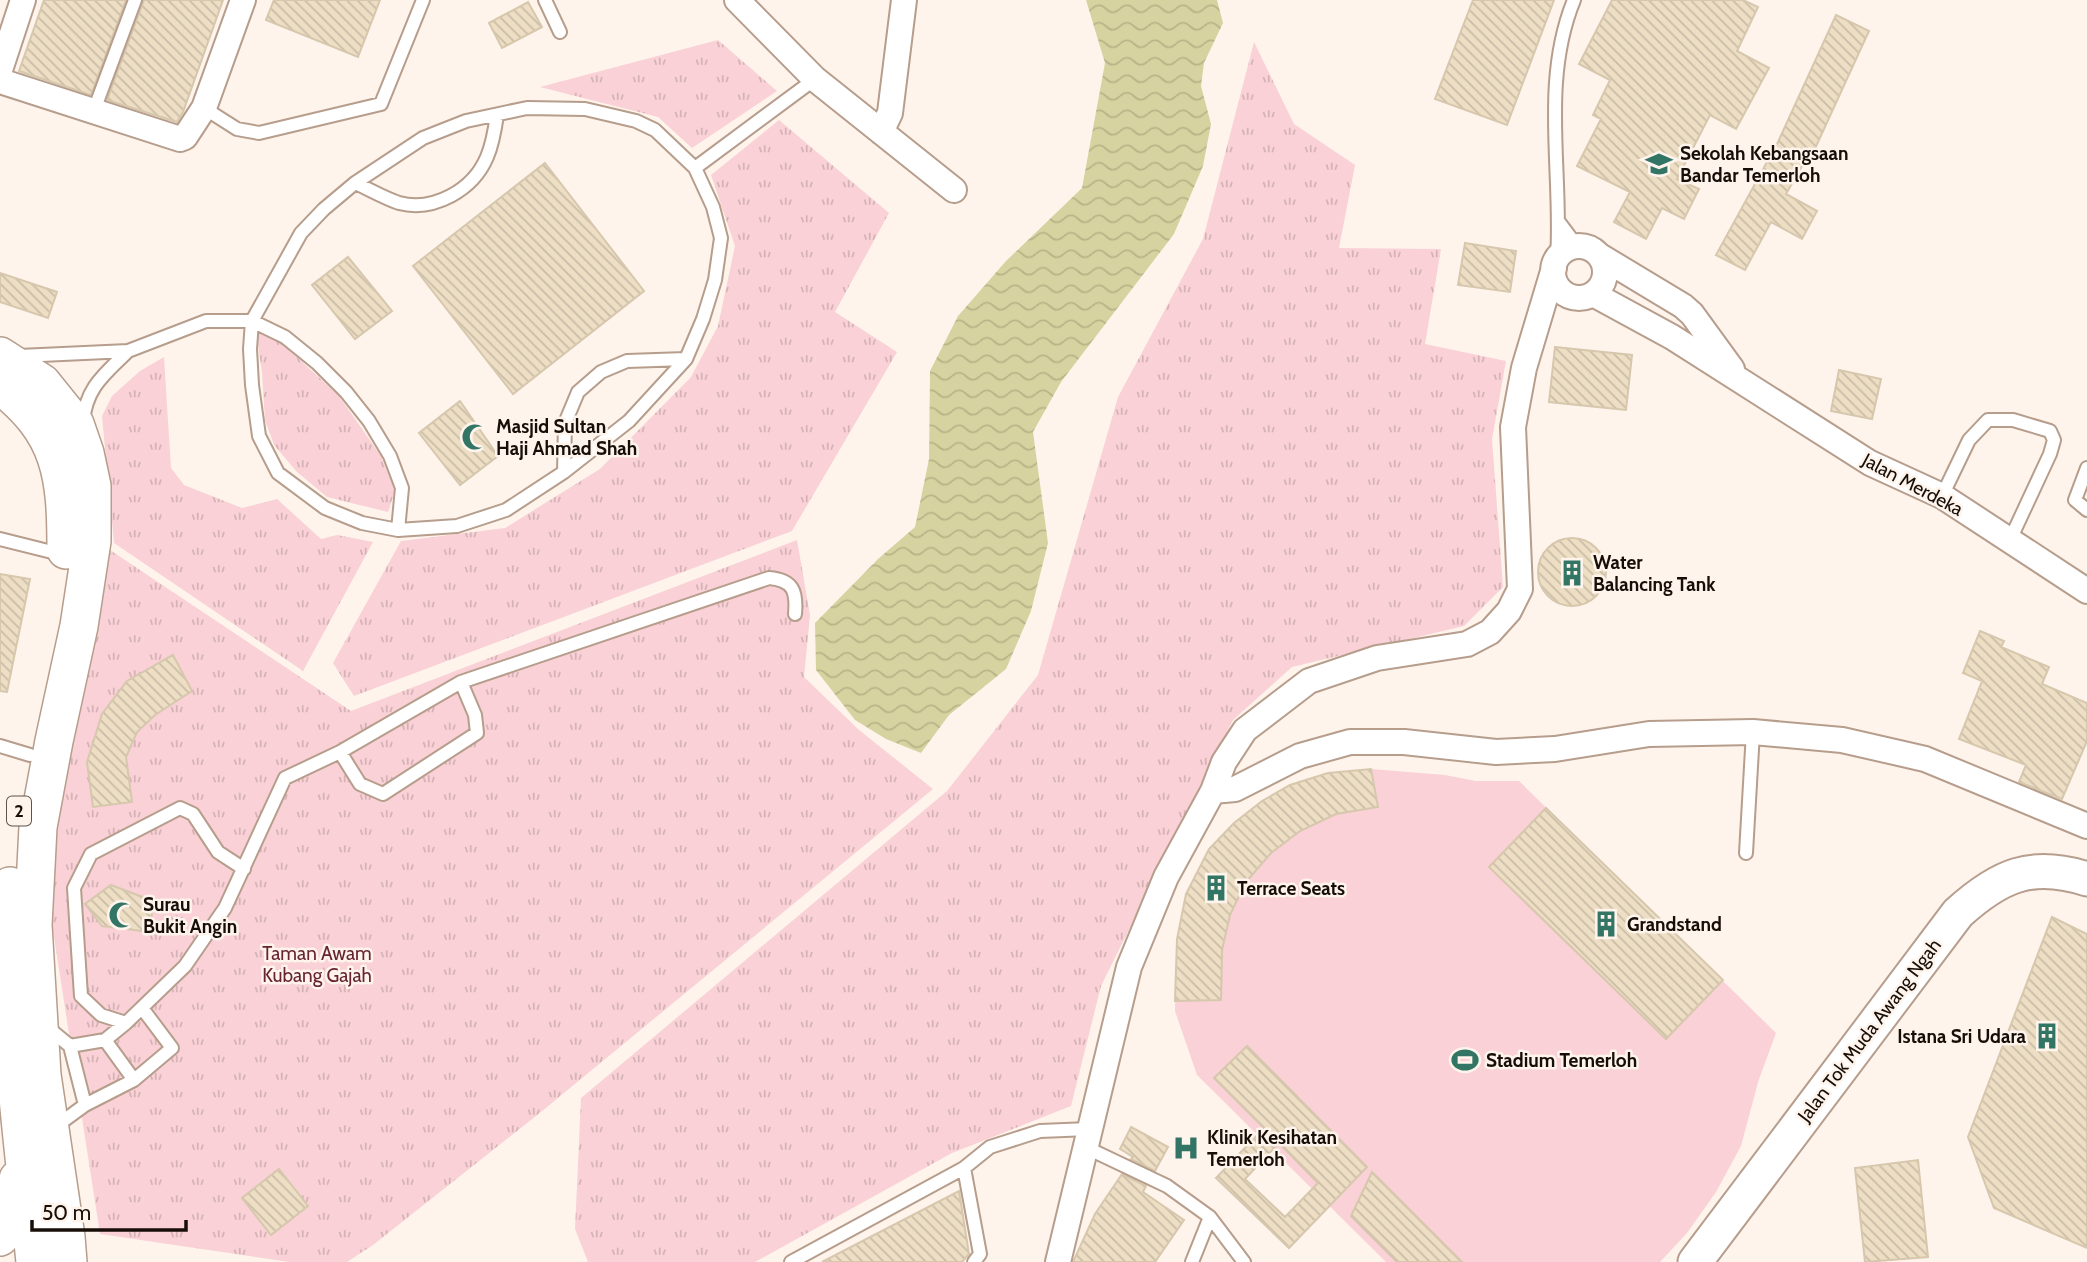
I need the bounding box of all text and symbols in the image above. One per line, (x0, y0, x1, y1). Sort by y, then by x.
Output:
place label: Sekolah Kebangsaan Bandar Temerloh (1680, 142, 1848, 187)
school or university icon: Sekolah Kebangsaan Bandar Temerloh (1644, 149, 1674, 179)
place label: Masjid Sultan Haji Ahmad Shah (496, 415, 637, 460)
mosque icon: Masjid Sultan Haji Ahmad Shah (460, 422, 490, 452)
street label: Jalan Merdeka (1858, 448, 1967, 521)
place label: Water Balancing Tank (1593, 551, 1716, 596)
building icon: Water Balancing Tank (1557, 558, 1587, 588)
road number: 2 (7, 796, 31, 826)
building icon: Terrace Seats (1201, 873, 1231, 903)
place label: Terrace Seats (1237, 877, 1345, 900)
place label: Surau Bukit Angin (143, 893, 237, 938)
mosque icon: Surau Bukit Angin (107, 900, 137, 930)
building icon: Grandstand (1591, 909, 1621, 939)
place label: Grandstand (1627, 913, 1722, 936)
street label: Jalan Tok Muda Awang Ngah (1792, 934, 1946, 1127)
park label: Taman Awam Kubang Gajah (262, 942, 372, 987)
building icon: Istana Sri Udara (2032, 1021, 2062, 1051)
place label: Istana Sri Udara (1897, 1025, 2027, 1048)
sports icon: Stadium Temerloh (1450, 1045, 1480, 1075)
place label: Stadium Temerloh (1486, 1049, 1637, 1072)
place label: Klinik Kesihatan Temerloh (1207, 1126, 1337, 1171)
hospital icon: Klinik Kesihatan Temerloh (1171, 1133, 1201, 1163)
scale bar (32, 1188, 186, 1232)
text: 50 m (42, 1200, 91, 1225)

